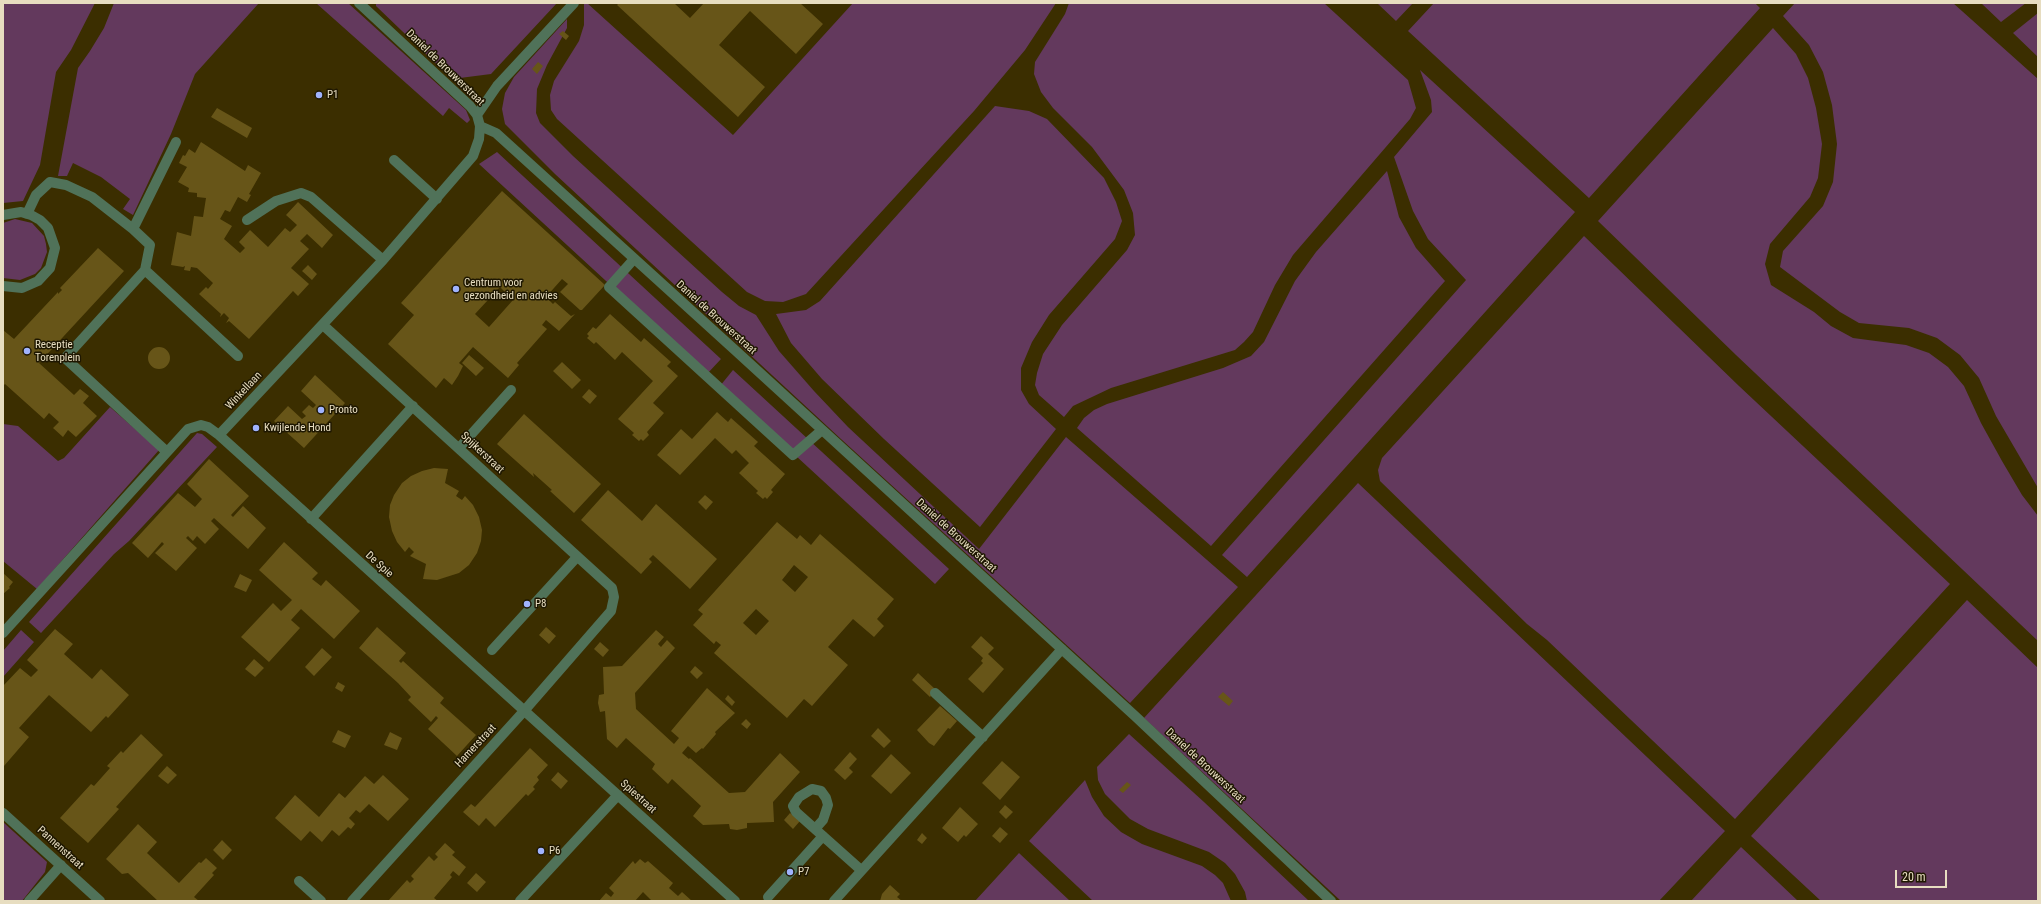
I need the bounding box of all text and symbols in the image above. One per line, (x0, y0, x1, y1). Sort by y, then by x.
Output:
street label: Daniel de Brouwerstraat (403, 27, 487, 109)
place label: P1 (327, 88, 339, 102)
marker: P1 (314, 90, 324, 100)
place label: Centrum voor gezondheid en advies (464, 276, 558, 302)
street label: Daniel de Brouwerstraat (673, 278, 759, 358)
marker: Centrum voor gezondheid en advies (451, 284, 461, 294)
place label: Receptie Torenplein (35, 338, 80, 364)
marker: Receptie Torenplein (22, 346, 32, 356)
street label: Winkellaan (223, 369, 265, 413)
place label: Pronto (329, 403, 358, 417)
marker: Pronto (316, 405, 326, 415)
place label: Kwijlende Hond (264, 421, 331, 435)
marker: Kwijlende Hond (251, 423, 261, 433)
street label: Spijkerstraat (458, 430, 506, 476)
street label: Daniel de Brouwerstraat (913, 496, 999, 576)
street label: De Spie (362, 549, 396, 581)
place label: P8 (535, 597, 547, 611)
marker: P8 (522, 599, 532, 609)
street label: Hamerstraat (453, 722, 499, 770)
street label: Daniel de Brouwerstraat (1163, 726, 1247, 806)
street label: Spiestraat (617, 777, 659, 817)
street label: Pannenstraat (34, 824, 86, 872)
place label: P6 (549, 844, 561, 858)
marker: P6 (536, 846, 546, 856)
scale bar (1897, 862, 1949, 888)
place label: P7 (798, 865, 810, 879)
marker: P7 (785, 867, 795, 877)
text: 20 m (1902, 870, 1926, 884)

